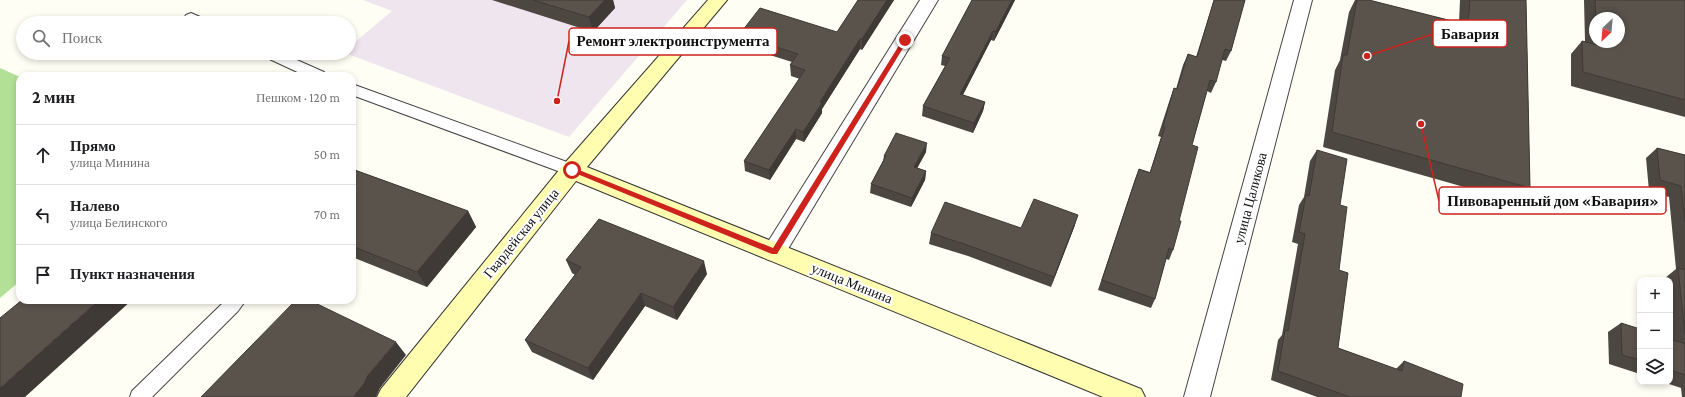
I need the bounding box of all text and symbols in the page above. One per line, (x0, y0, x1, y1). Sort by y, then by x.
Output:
north arrow (1589, 12, 1625, 48)
search box (16, 16, 356, 60)
callout: Бавария (1433, 20, 1507, 47)
text: Бавария (1441, 26, 1499, 42)
icon: search (30, 27, 52, 49)
callout: Ремонт электроинструмента (569, 28, 777, 55)
text: Поиск (62, 30, 102, 46)
route end (896, 31, 914, 49)
text: Ремонт электроинструмента (577, 33, 770, 49)
text: 2 мин (32, 88, 75, 107)
text: Пешком · 120 m (256, 90, 340, 105)
text: Прямо (70, 138, 116, 154)
icon: ahead (32, 144, 54, 166)
text: 50 m (314, 147, 340, 162)
street label: улица Цаликова (1230, 150, 1270, 245)
text: улица Минина (70, 155, 150, 170)
route start (563, 161, 581, 179)
street label: Гвардейская улица (480, 184, 562, 281)
callout: Пивоваренный дом «Бавария» (1439, 187, 1666, 214)
text: Пивоваренный дом «Бавария» (1447, 193, 1659, 209)
text: Налево (70, 198, 120, 214)
icon: left (32, 204, 54, 226)
text: 70 m (314, 207, 340, 222)
text: улица Белинского (70, 215, 168, 230)
street label: улица Минина (809, 260, 896, 307)
icon: arrive (32, 264, 54, 286)
text: Пункт назначения (70, 266, 195, 282)
map controls (1637, 277, 1673, 385)
button: + (1637, 277, 1673, 313)
button: − (1637, 313, 1673, 349)
button: layers (1637, 349, 1673, 385)

